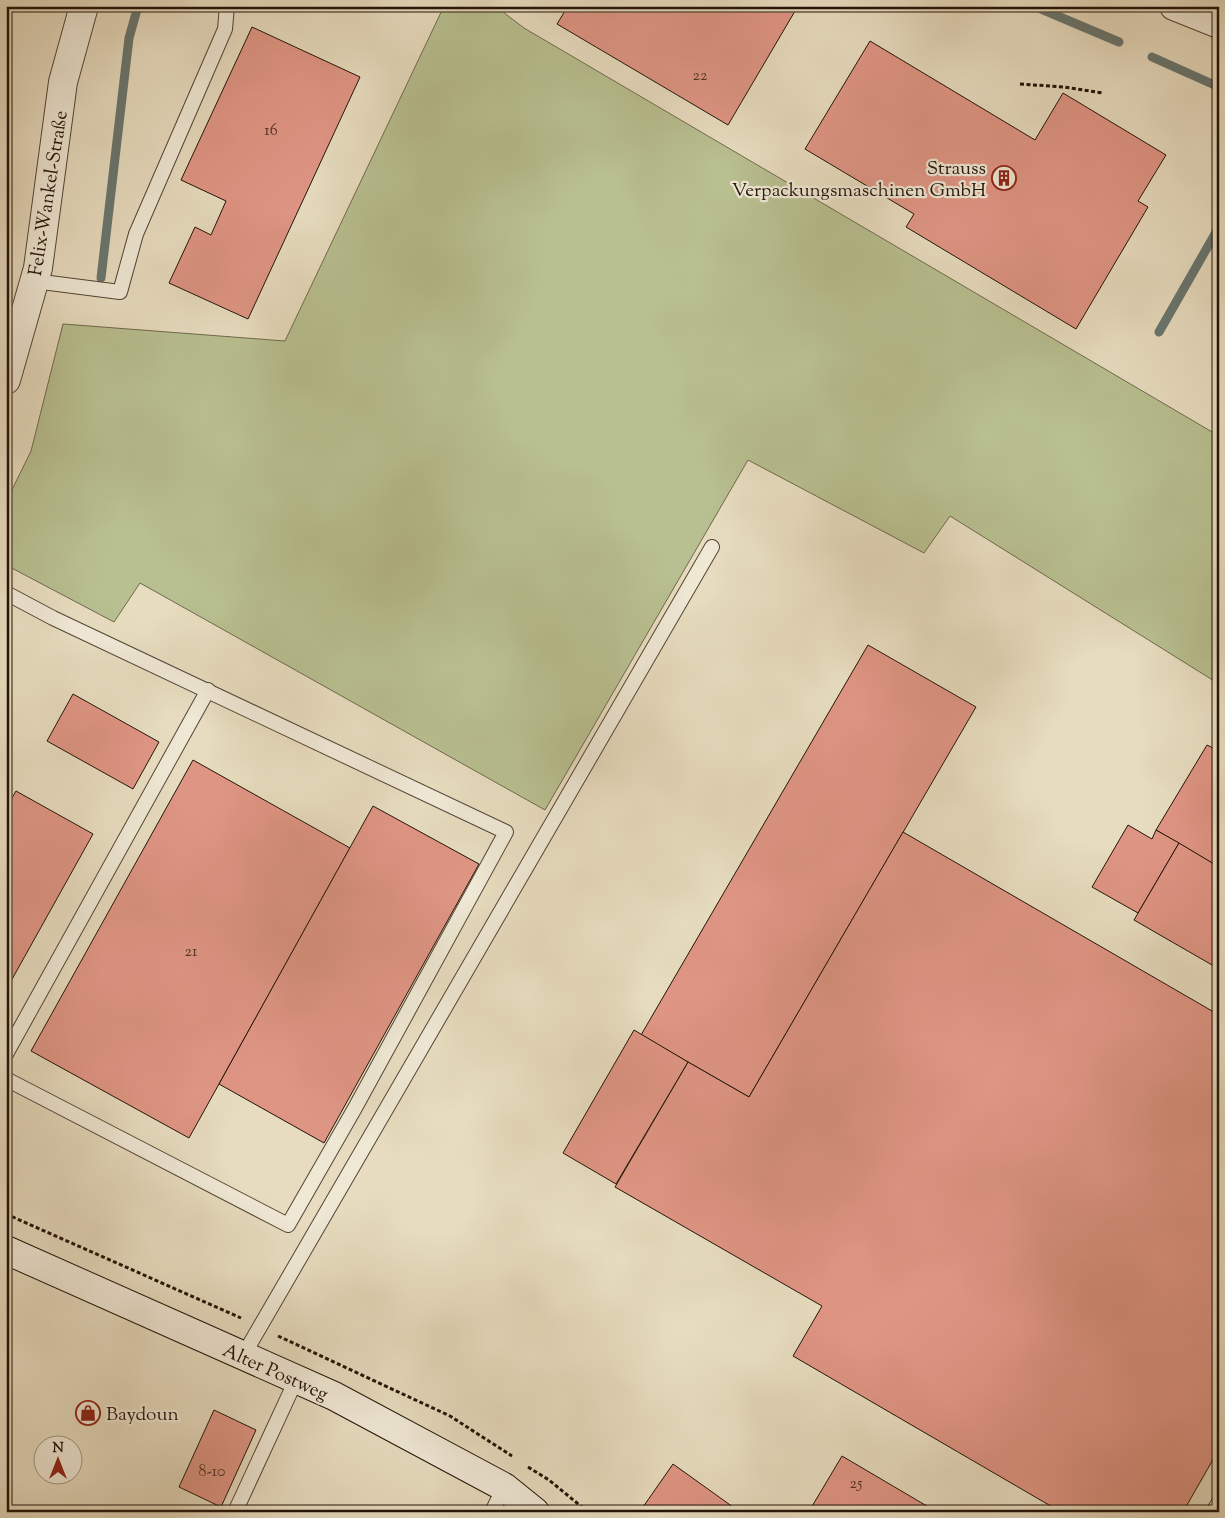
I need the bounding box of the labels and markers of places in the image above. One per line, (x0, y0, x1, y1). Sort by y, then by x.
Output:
place label: Strauss Verpackungsmaschinen GmbH (732, 156, 986, 205)
building icon: Strauss Verpackungsmaschinen GmbH (991, 165, 1017, 191)
shop icon: Baydoun (75, 1400, 101, 1426)
place label: Baydoun (106, 1402, 179, 1429)

